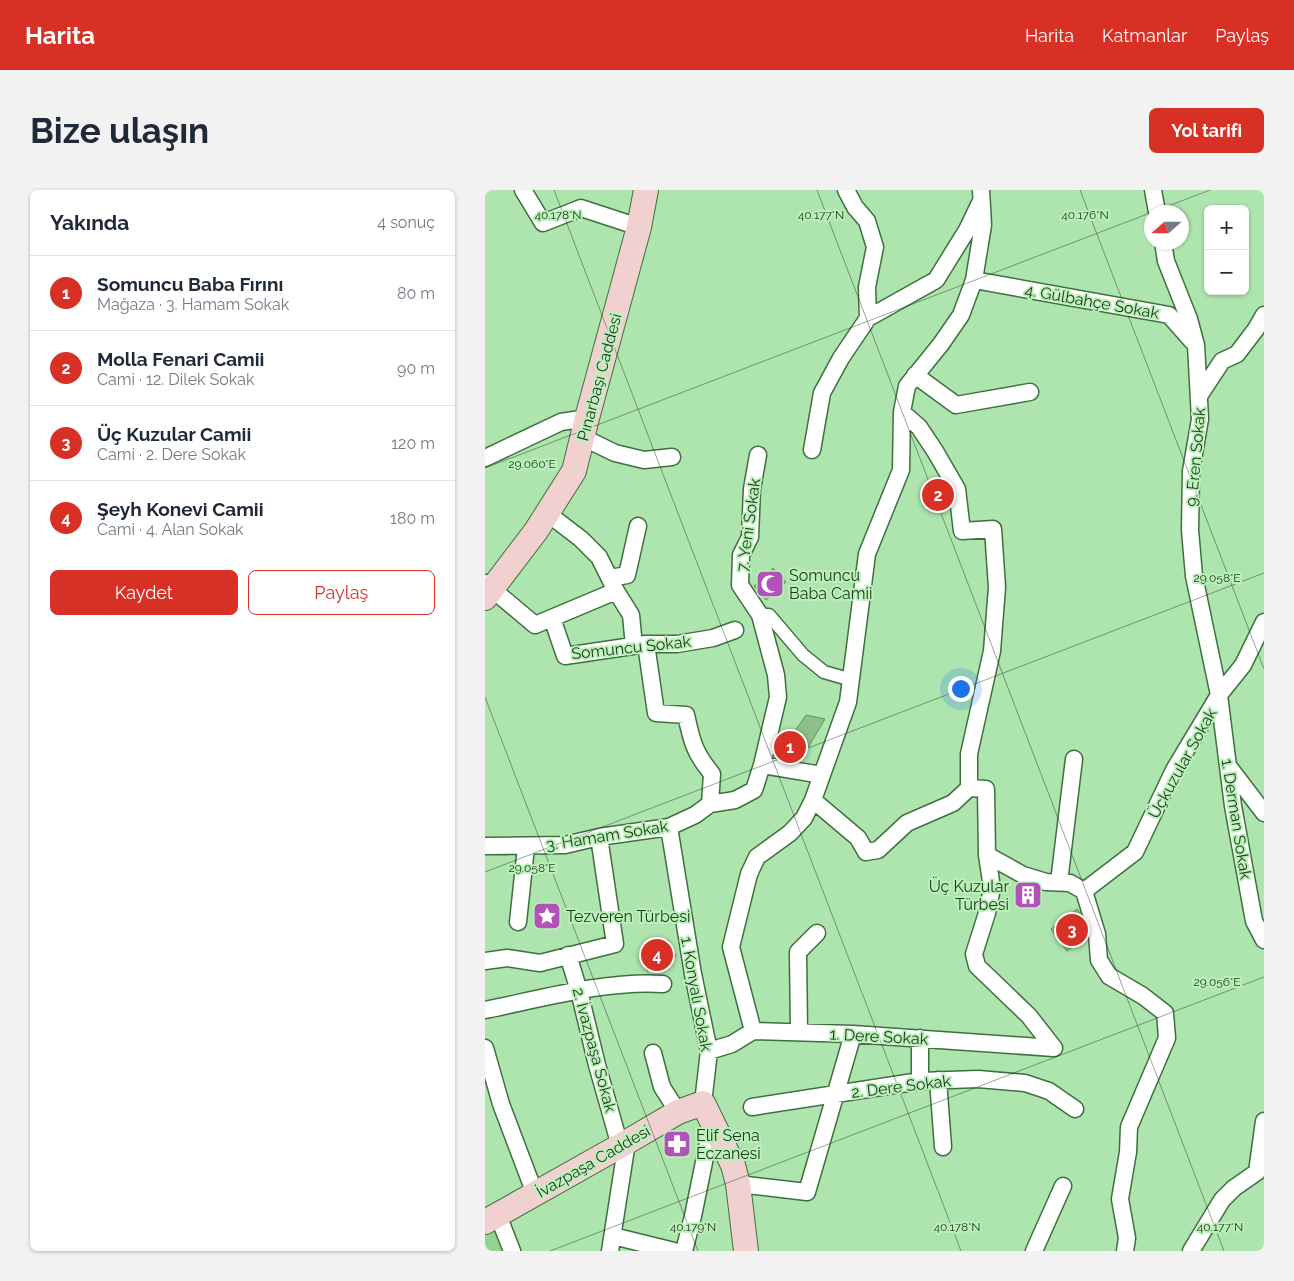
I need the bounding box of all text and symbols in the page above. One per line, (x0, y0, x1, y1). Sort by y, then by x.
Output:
text: Harita (25, 21, 95, 50)
text: Harita (1025, 25, 1074, 46)
text: Katmanlar (1102, 25, 1187, 46)
text: Paylaş (1215, 25, 1269, 46)
button: Yol tarifi (1149, 108, 1264, 153)
text: Bize ulaşın (30, 110, 209, 151)
north arrow (1144, 205, 1189, 250)
map controls (1204, 205, 1249, 295)
button: + (1204, 205, 1249, 250)
text: 40.178°N (534, 208, 582, 222)
text: 40.177°N (798, 208, 844, 222)
text: 40.176°N (1061, 208, 1109, 222)
text: Yakında (50, 210, 129, 235)
text: 4 sonuç (377, 213, 435, 232)
button: − (1204, 250, 1249, 295)
text: Somuncu Baba Fırını (97, 273, 283, 295)
street label: 4. Gülbahçe Sokak (1023, 280, 1161, 323)
text: 1 (62, 284, 70, 303)
text: 80 m (397, 284, 435, 303)
text: Mağaza · 3. Hamam Sokak (97, 295, 289, 314)
street label: Pınarbaşı Caddesi (573, 311, 626, 443)
text: Molla Fenari Camii (97, 348, 264, 370)
text: 2 (61, 359, 71, 378)
text: 90 m (397, 359, 435, 378)
text: Cami · 12. Dilek Sokak (97, 370, 254, 389)
street label: 9. Eren Sokak (1182, 406, 1209, 507)
text: Üç Kuzular Camii (97, 423, 251, 445)
text: 3 (62, 434, 70, 453)
text: 120 m (391, 434, 435, 453)
text: Cami · 2. Dere Sokak (97, 445, 246, 464)
text: 29.060°E (508, 457, 556, 471)
pin: 2 (922, 476, 954, 514)
street label: 7. Yeni Sokak (733, 477, 765, 573)
text: Şeyh Konevi Camii (97, 498, 264, 520)
text: 4 (61, 509, 71, 528)
text: 180 m (390, 509, 435, 528)
text: Cami · 4. Alan Sokak (97, 520, 244, 539)
place label: Somuncu Baba Camii (789, 566, 872, 603)
mosque icon: Somuncu Baba Camii (755, 569, 785, 599)
button: Kaydet (50, 570, 238, 615)
button: Paylaş (248, 570, 435, 615)
text: 29.058°E (1193, 571, 1241, 585)
street label: Somuncu Sokak (570, 632, 692, 663)
your location (948, 676, 974, 702)
street label: Üçkuzular Sokak (1143, 704, 1221, 822)
pin: 1 (774, 728, 806, 766)
street label: 1. Derman Sokak (1218, 757, 1256, 881)
street label: 3. Hamam Sokak (545, 816, 670, 855)
text: 29.058°E (508, 861, 556, 875)
place label: Üç Kuzular Türbesi (929, 876, 1009, 914)
building icon: Üç Kuzular Türbesi (1013, 880, 1043, 910)
place icon: Tezveren Türbesi (532, 901, 562, 931)
place label: Tezveren Türbesi (566, 907, 690, 926)
pin: 3 (1056, 911, 1088, 949)
street label: 1. Konyalı Sokak (677, 935, 716, 1054)
pin: 4 (641, 936, 673, 974)
text: 29.056°E (1193, 975, 1241, 989)
street label: 2. İvazpaşa Sokak (569, 985, 621, 1115)
street label: 1. Dere Sokak (829, 1024, 929, 1049)
street label: 2. Dere Sokak (850, 1071, 952, 1102)
street label: İvazpaşa Caddesi (532, 1120, 654, 1202)
place label: Elif Sena Eczanesi (696, 1126, 761, 1163)
pharmacy icon: Elif Sena Eczanesi (662, 1129, 692, 1159)
text: 40.179°N (670, 1220, 716, 1234)
text: 40.178°N (933, 1220, 981, 1234)
text: 40.177°N (1197, 1220, 1243, 1234)

